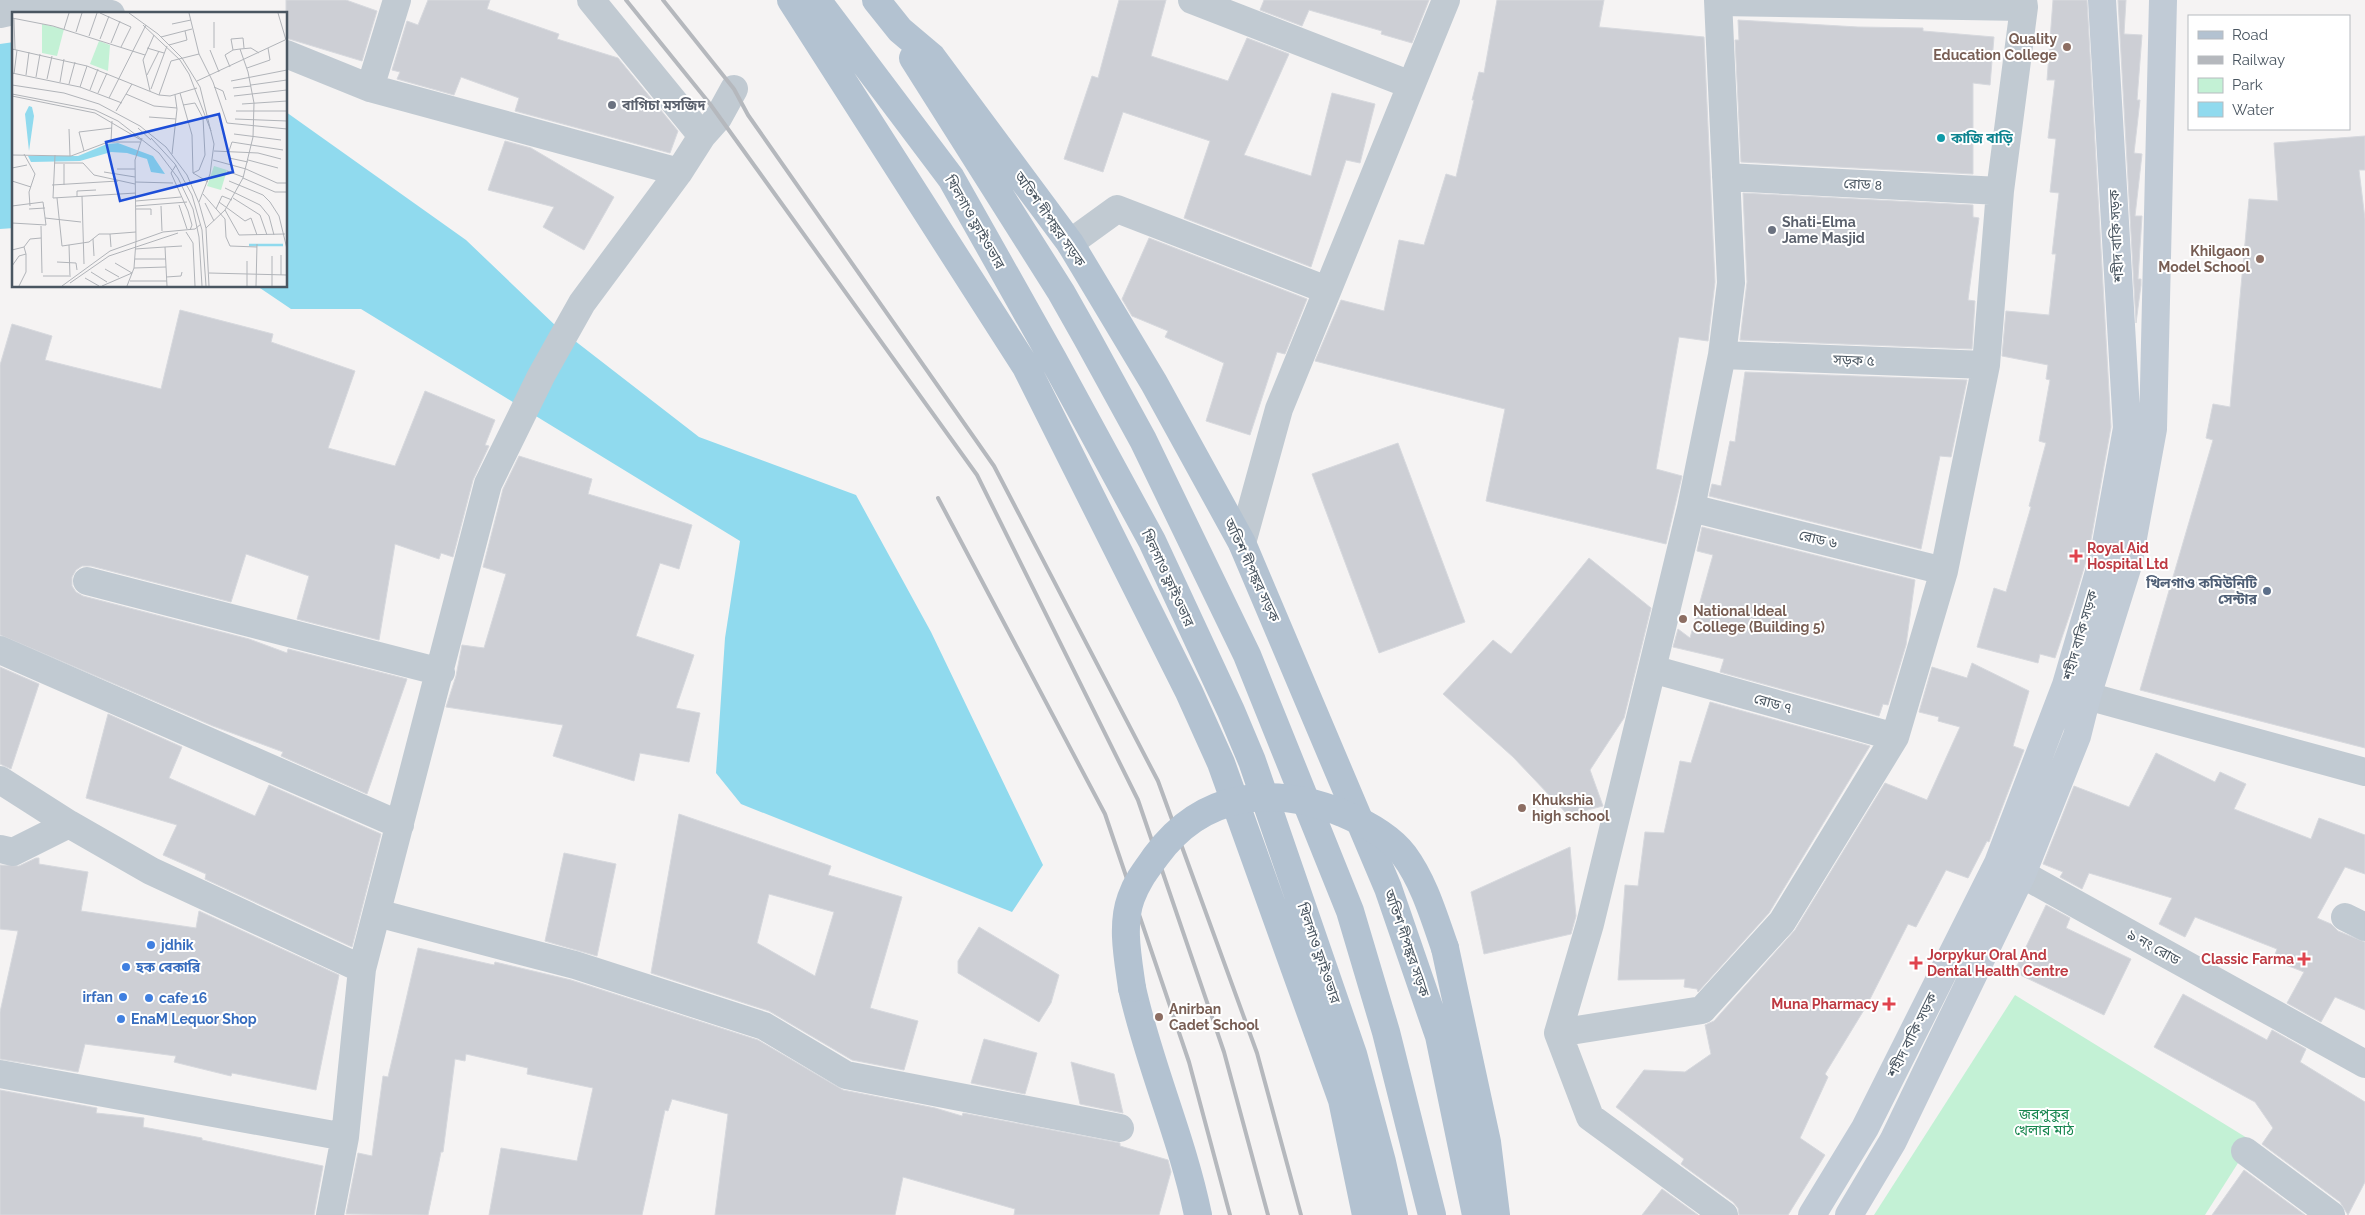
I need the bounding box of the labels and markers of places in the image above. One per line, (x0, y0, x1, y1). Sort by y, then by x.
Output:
place label: Quality Education College (1933, 31, 2058, 63)
marker: Quality Education College (2061, 41, 2073, 53)
place label: বাগিচা মসজিদ (621, 97, 706, 113)
marker: বাগিচা মসজিদ (606, 99, 618, 111)
place label: কাজি বাড়ি (1950, 130, 2014, 146)
marker: কাজি বাড়ি (1935, 132, 1947, 144)
place label: Shati-Elma Jame Masjid (1782, 214, 1865, 246)
marker: Shati-Elma Jame Masjid (1766, 224, 1778, 236)
place label: Khilgaon Model School (2158, 243, 2251, 275)
marker: Khilgaon Model School (2254, 253, 2266, 265)
place label: Royal Aid Hospital Ltd (2087, 540, 2168, 572)
marker: Royal Aid Hospital Ltd (2069, 549, 2083, 563)
place label: খিলগাও কমিউনিটি সেন্টার (2145, 575, 2258, 607)
marker: খিলগাও কমিউনিটি সেন্টার (2261, 585, 2273, 597)
place label: National Ideal College (Building 5) (1693, 603, 1825, 635)
marker: National Ideal College (Building 5) (1677, 613, 1689, 625)
place label: Khukshia high school (1532, 792, 1610, 824)
marker: Khukshia high school (1516, 802, 1528, 814)
place label: jdhik (159, 937, 194, 953)
marker: jdhik (145, 939, 157, 951)
place label: Jorpykur Oral And Dental Health Centre (1927, 947, 2069, 979)
place label: Classic Farma (2201, 951, 2294, 967)
marker: Classic Farma (2298, 953, 2310, 965)
marker: Jorpykur Oral And Dental Health Centre (1909, 956, 1923, 970)
place label: হক বেকারি (135, 959, 201, 975)
marker: হক বেকারি (120, 961, 132, 973)
place label: irfan (82, 989, 113, 1005)
place label: cafe 16 (159, 990, 207, 1006)
marker: irfan (117, 991, 129, 1003)
marker: cafe 16 (143, 992, 155, 1004)
place label: Muna Pharmacy (1771, 996, 1879, 1012)
marker: Muna Pharmacy (1883, 998, 1895, 1010)
place label: Anirban Cadet School (1169, 1001, 1260, 1033)
place label: EnaM Lequor Shop (131, 1011, 257, 1027)
marker: Anirban Cadet School (1153, 1011, 1165, 1023)
marker: EnaM Lequor Shop (115, 1013, 127, 1025)

